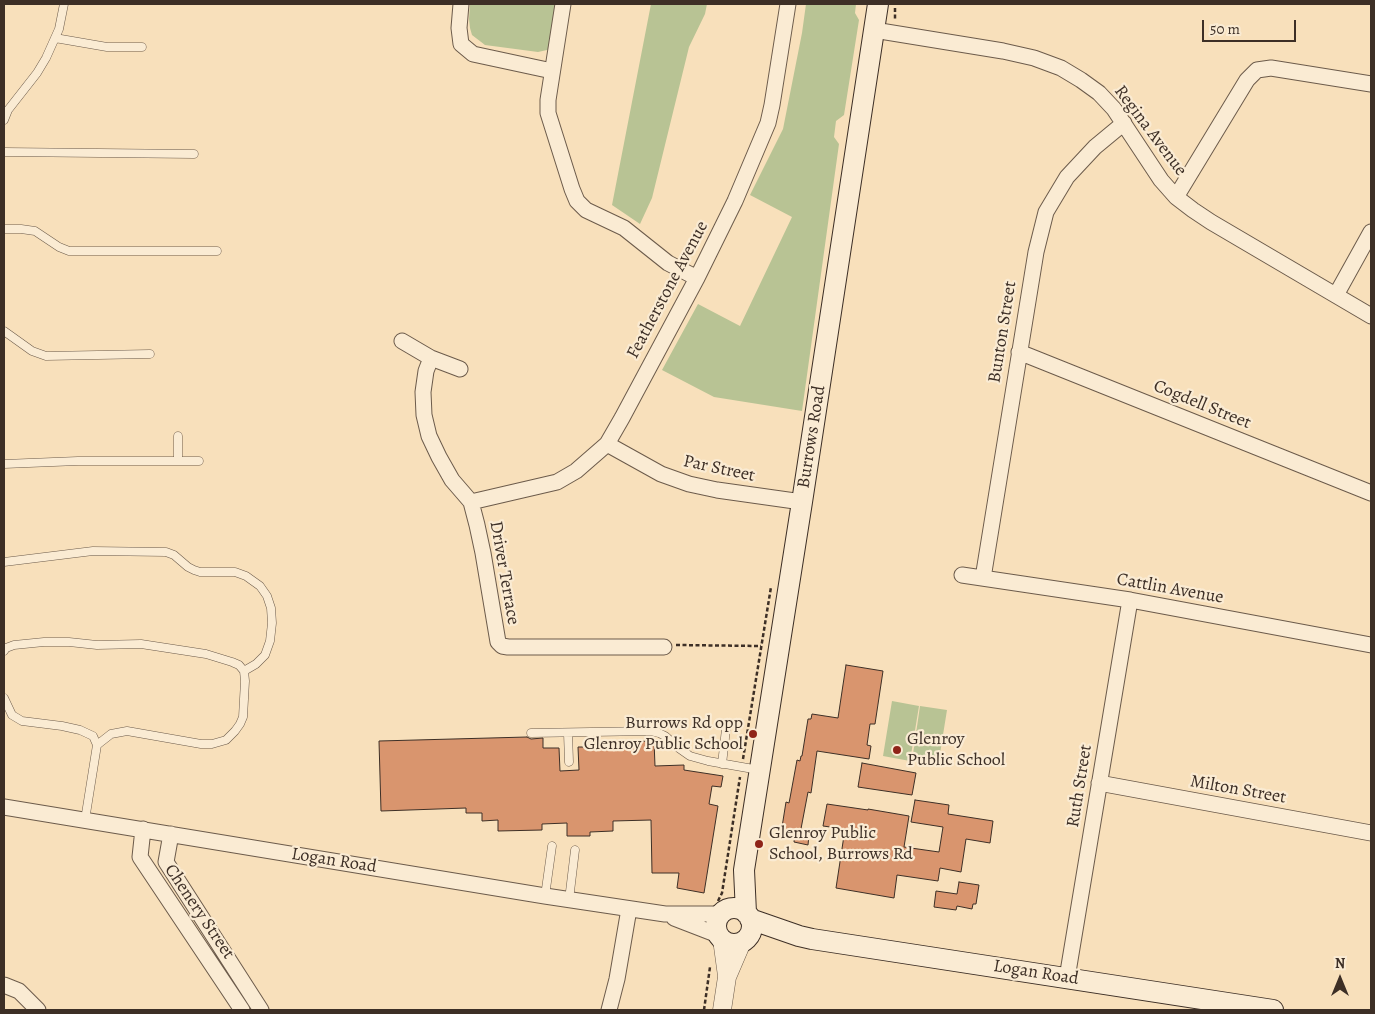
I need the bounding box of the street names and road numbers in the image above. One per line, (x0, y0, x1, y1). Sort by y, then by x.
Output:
street label: Regina Avenue (1109, 81, 1191, 181)
street label: Featherstone Avenue (623, 218, 713, 362)
street label: Bunton Street (984, 279, 1022, 385)
street label: Cogdell Street (1150, 376, 1254, 434)
street label: Burrows Road (793, 384, 831, 490)
street label: Par Street (681, 451, 757, 487)
street label: Driver Terrace (484, 519, 524, 627)
street label: Cattlin Avenue (1115, 569, 1225, 609)
street label: Ruth Street (1063, 743, 1097, 829)
street label: Milton Street (1188, 771, 1288, 809)
street label: Logan Road (290, 844, 378, 878)
street label: Chenery Street (159, 860, 239, 964)
street label: Logan Road (992, 956, 1080, 990)

